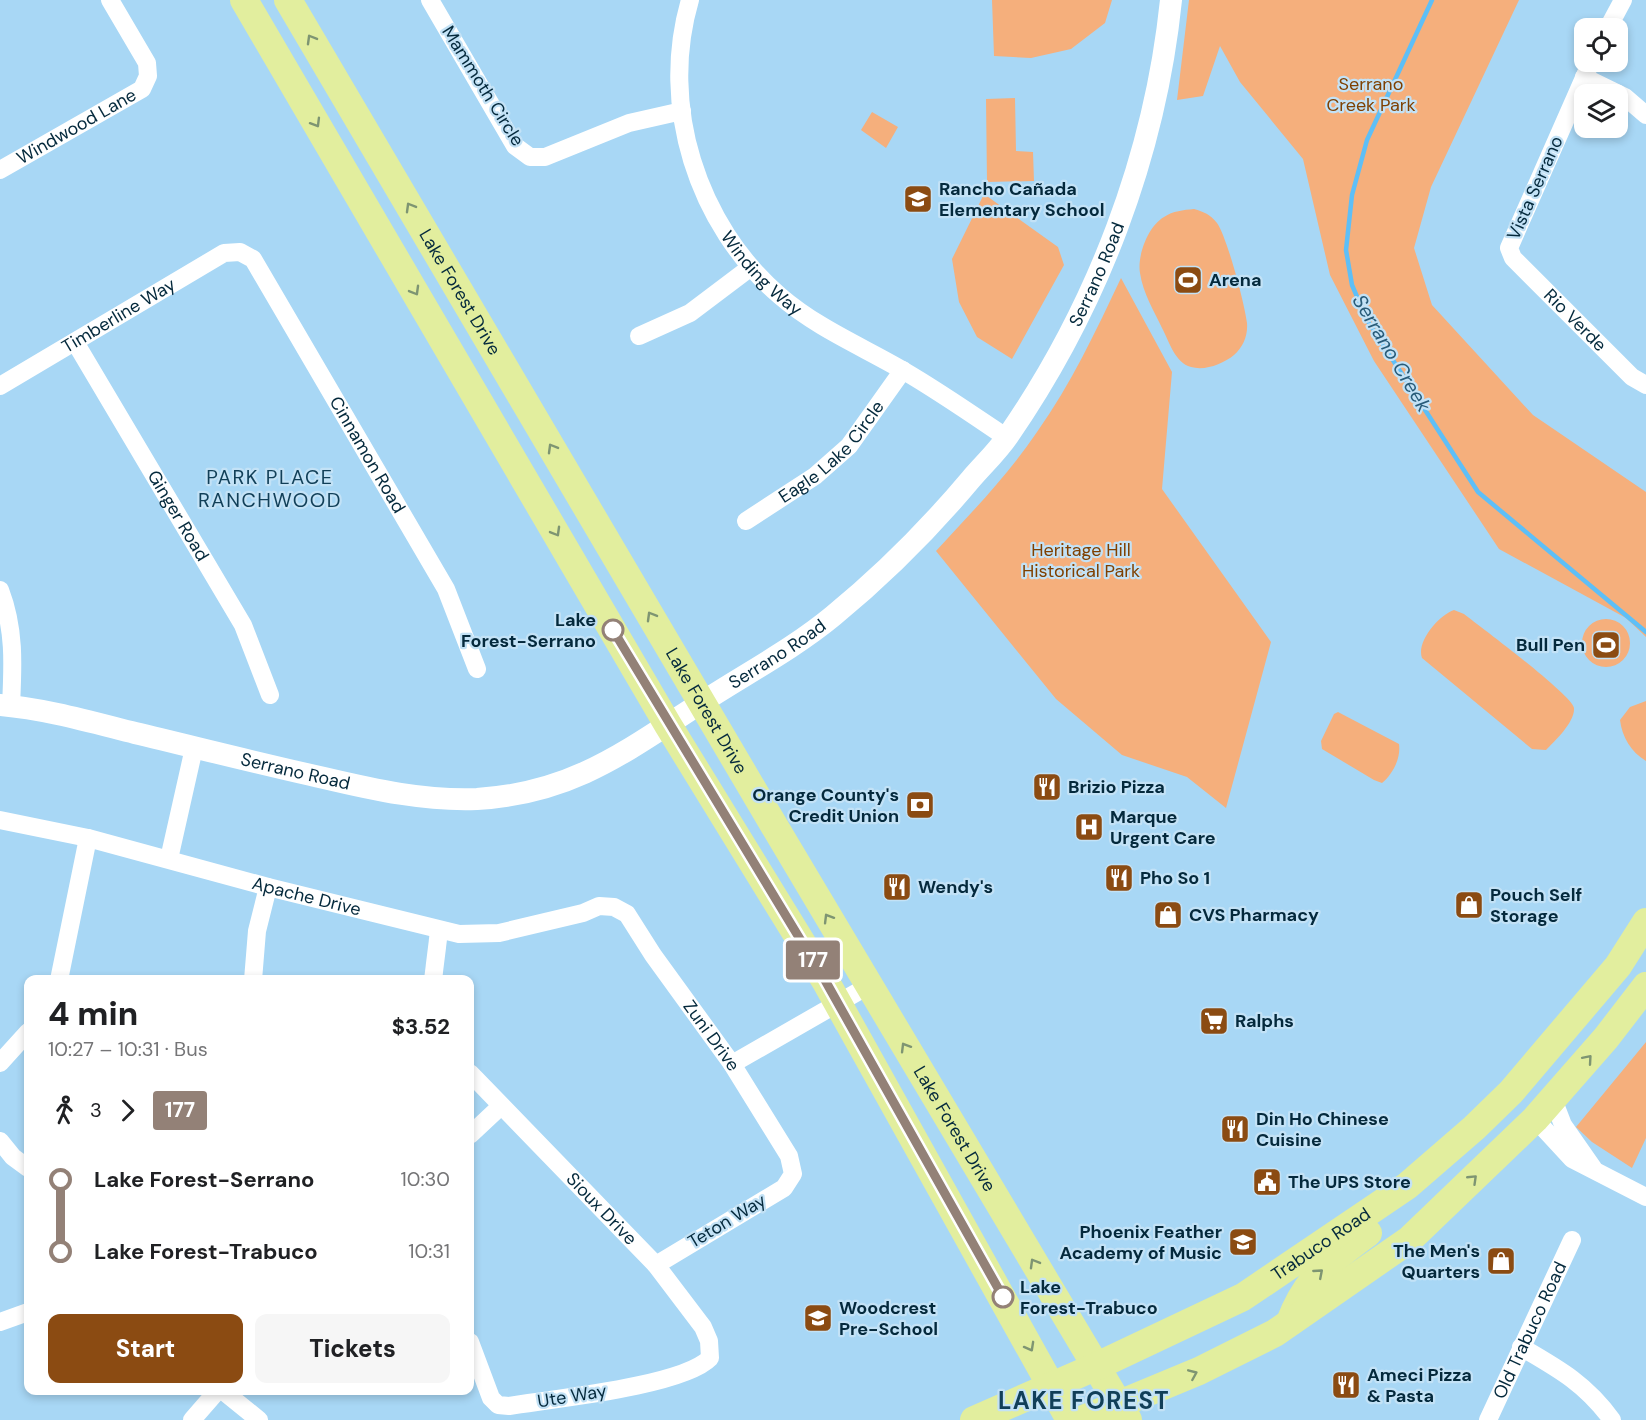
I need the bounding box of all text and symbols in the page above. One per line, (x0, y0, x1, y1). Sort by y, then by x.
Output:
map controls (1574, 18, 1628, 138)
button: locate (1574, 18, 1628, 72)
street label: Mammoth Circle (436, 21, 530, 151)
one-way arrow (307, 35, 318, 45)
park label: Serrano Creek Park (1326, 72, 1416, 117)
street label: Windwood Lane (12, 83, 141, 170)
button: layers (1574, 84, 1628, 138)
one-way arrow (309, 117, 321, 127)
street label: Vista Serrano (1501, 132, 1569, 244)
place label: Rancho Cañada Elementary School (939, 177, 1105, 222)
school or university icon: Rancho Cañada Elementary School (902, 183, 934, 215)
one-way arrow (406, 203, 417, 214)
street label: Serrano Road (1063, 219, 1130, 331)
street label: Lake Forest Drive (414, 225, 506, 360)
street label: Winding Way (715, 226, 807, 321)
sports icon: Arena (1172, 264, 1204, 296)
place label: Arena (1209, 268, 1261, 292)
street label: Timberline Way (57, 272, 180, 359)
street label: Rio Verde (1539, 284, 1612, 357)
one-way arrow (408, 285, 420, 295)
water label: Serrano Creek (1347, 289, 1438, 417)
street label: Cinnamon Road (324, 392, 411, 518)
street label: Eagle Lake Circle (774, 396, 890, 509)
one-way arrow (547, 444, 559, 454)
district label: PARK PLACE RANCHWOOD (198, 464, 342, 513)
street label: Ginger Road (142, 466, 214, 566)
one-way arrow (548, 526, 560, 536)
park label: Heritage Hill Historical Park (1022, 538, 1140, 583)
place label: Lake Forest-Serrano (461, 608, 596, 653)
one-way arrow (646, 612, 658, 622)
street label: Serrano Road (724, 614, 831, 695)
marker: Lake Forest-Serrano (602, 619, 624, 641)
sports icon: Bull Pen (1590, 629, 1622, 661)
place label: Bull Pen (1516, 633, 1585, 657)
street label: Lake Forest Drive (660, 643, 753, 778)
street label: Serrano Road (238, 747, 353, 796)
restaurant icon: Brizio Pizza (1031, 771, 1063, 803)
place label: Brizio Pizza (1068, 775, 1165, 799)
place label: Orange County's Credit Union (752, 783, 899, 828)
bank icon: Orange County's Credit Union (904, 789, 936, 821)
place label: Marque Urgent Care (1110, 805, 1216, 850)
hospital icon: Marque Urgent Care (1073, 811, 1105, 843)
restaurant icon: Pho So 1 (1103, 862, 1135, 894)
place label: Pho So 1 (1140, 866, 1210, 890)
street label: Apache Drive (249, 871, 363, 921)
restaurant icon: Wendy's (881, 871, 913, 903)
place label: Wendy's (918, 875, 993, 899)
place label: Pouch Self Storage (1490, 883, 1582, 928)
shop icon: Pouch Self Storage (1453, 889, 1485, 921)
shop icon: CVS Pharmacy (1152, 899, 1184, 931)
place label: CVS Pharmacy (1189, 903, 1319, 927)
one-way arrow (824, 914, 835, 924)
line badge: 177 (778, 940, 848, 980)
text: 177 (798, 946, 828, 974)
text: 4 min (48, 992, 138, 1035)
street label: Zuni Drive (678, 995, 745, 1076)
supermarket icon: Ralphs (1198, 1005, 1230, 1037)
place label: Ralphs (1235, 1009, 1294, 1033)
text: $3.52 (392, 1012, 450, 1041)
text: 10:27 – 10:31 · Bus (48, 1036, 208, 1062)
one-way arrow (900, 1043, 912, 1053)
one-way arrow (1581, 1055, 1592, 1066)
street label: Lake Forest Drive (908, 1062, 1001, 1196)
icon: walk (48, 1094, 81, 1127)
icon: forward (111, 1094, 144, 1127)
text: 177 (165, 1096, 195, 1124)
text: 3 (90, 1097, 102, 1123)
place label: Din Ho Chinese Cuisine (1256, 1107, 1389, 1152)
restaurant icon: Din Ho Chinese Cuisine (1219, 1113, 1251, 1145)
text: Lake Forest-Serrano (94, 1165, 315, 1194)
text: 10:30 (401, 1166, 450, 1192)
public building icon: The UPS Store (1251, 1166, 1283, 1198)
street label: Sioux Drive (561, 1167, 642, 1250)
place label: The UPS Store (1288, 1170, 1411, 1194)
one-way arrow (1466, 1176, 1477, 1187)
street label: Teton Way (683, 1188, 771, 1254)
street label: Trabuco Road (1267, 1202, 1375, 1286)
place label: Phoenix Feather Academy of Music (1059, 1220, 1222, 1265)
school or university icon: Phoenix Feather Academy of Music (1227, 1226, 1259, 1258)
text: Lake Forest-Trabuco (94, 1237, 318, 1266)
text: 10:31 (408, 1238, 450, 1264)
place label: The Men's Quarters (1393, 1239, 1480, 1284)
shop icon: The Men's Quarters (1485, 1245, 1517, 1277)
street label: Old Trabuco Road (1488, 1258, 1572, 1403)
one-way arrow (1029, 1259, 1041, 1269)
one-way arrow (1312, 1269, 1322, 1280)
place label: Lake Forest-Trabuco (1020, 1275, 1158, 1320)
marker: Lake Forest-Trabuco (992, 1286, 1014, 1308)
place label: Woodcrest Pre-School (839, 1296, 938, 1341)
school or university icon: Woodcrest Pre-School (802, 1302, 834, 1334)
button: Start (48, 1314, 243, 1383)
button: Tickets (255, 1314, 450, 1383)
one-way arrow (1023, 1340, 1035, 1351)
place label: Ameci Pizza & Pasta (1367, 1363, 1472, 1408)
one-way arrow (1187, 1369, 1198, 1381)
restaurant icon: Ameci Pizza & Pasta (1330, 1369, 1362, 1401)
street label: Ute Way (536, 1379, 608, 1413)
district label: LAKE FOREST (998, 1385, 1170, 1416)

